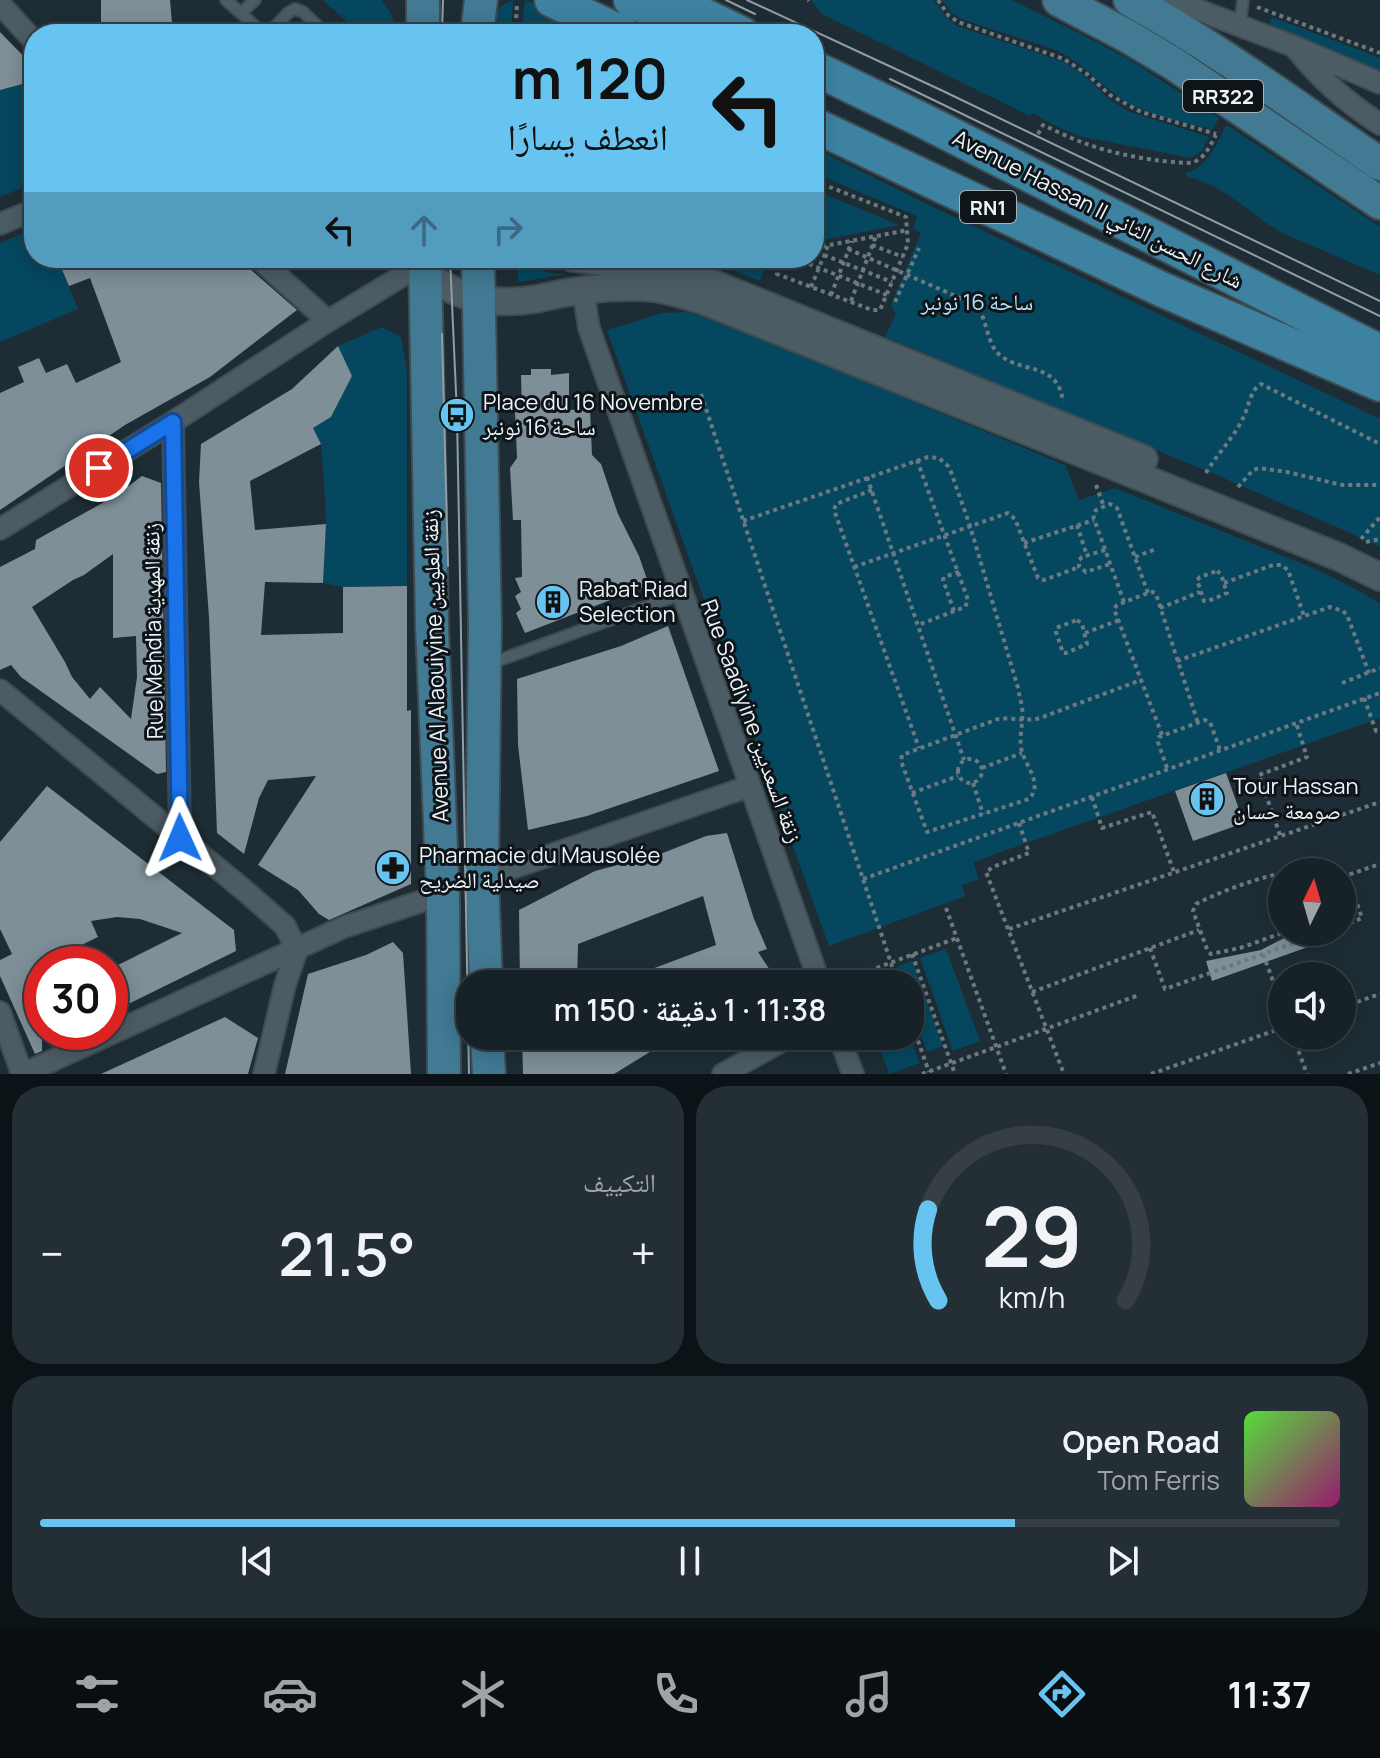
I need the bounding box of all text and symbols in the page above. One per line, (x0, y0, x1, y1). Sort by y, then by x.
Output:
text: 120 m (512, 39, 668, 116)
icon: left (696, 56, 800, 160)
road number: RR322 (1183, 80, 1263, 112)
text: انعطف يسارًا (508, 112, 668, 161)
street label: Avenue Hassan II شارع الحسن الثاني (947, 123, 1248, 298)
road number: RN1 (960, 191, 1016, 223)
icon: left (318, 208, 362, 252)
icon: ahead (402, 208, 446, 252)
icon: right (486, 208, 530, 252)
park label: ساحة 16 نونبر (920, 287, 1033, 317)
place label: Place du 16 Novembre ساحة 16 نونبر (482, 387, 703, 442)
bus stop icon: Place du 16 Novembre ساحة 16 نونبر (438, 396, 476, 434)
pin (65, 434, 133, 502)
icon: arrive (77, 446, 121, 490)
street label: Avenue Al Alaouiyine زنقة العلويين (415, 509, 455, 823)
street label: Rue Mehdia زنقة المهدية (136, 523, 170, 739)
place label: Rabat Riad Selection (579, 574, 688, 629)
building icon: Rabat Riad Selection (534, 583, 572, 621)
street label: Rue Saadiyine زنقة السعديين (694, 595, 810, 847)
place label: Tour Hassan صومعة حسان (1233, 771, 1358, 826)
building icon: Tour Hassan صومعة حسان (1188, 780, 1226, 818)
position arrow (138, 796, 222, 880)
place label: Pharmacie du Mausolée صيدلية الضريح (419, 840, 660, 895)
pharmacy icon: Pharmacie du Mausolée صيدلية الضريح (374, 849, 412, 887)
north arrow (1268, 858, 1356, 946)
map controls (1268, 858, 1356, 1050)
speed limit sign: 30 (24, 946, 128, 1050)
button: sound (1268, 962, 1356, 1050)
text: 11:38 · 1 دقيقة · 150 m (554, 989, 826, 1030)
text: التكييف (583, 1164, 656, 1200)
text: 29 (981, 1178, 1083, 1292)
text: 21.5° (279, 1212, 416, 1294)
text: − (40, 1223, 64, 1283)
text: + (631, 1223, 656, 1283)
text: km/h (999, 1278, 1065, 1317)
text: Open Road (1063, 1421, 1220, 1462)
text: Tom Ferris (1098, 1462, 1220, 1498)
icon: previous (235, 1539, 279, 1583)
icon: pause (668, 1539, 712, 1583)
icon: next (1101, 1539, 1145, 1583)
icon: filters (69, 1666, 125, 1722)
icon: car (262, 1666, 318, 1722)
icon: climate (455, 1666, 511, 1722)
icon: phone (648, 1666, 704, 1722)
icon: music (841, 1666, 897, 1722)
icon: directions (1034, 1666, 1090, 1722)
text: 11:37 (1227, 1670, 1311, 1719)

